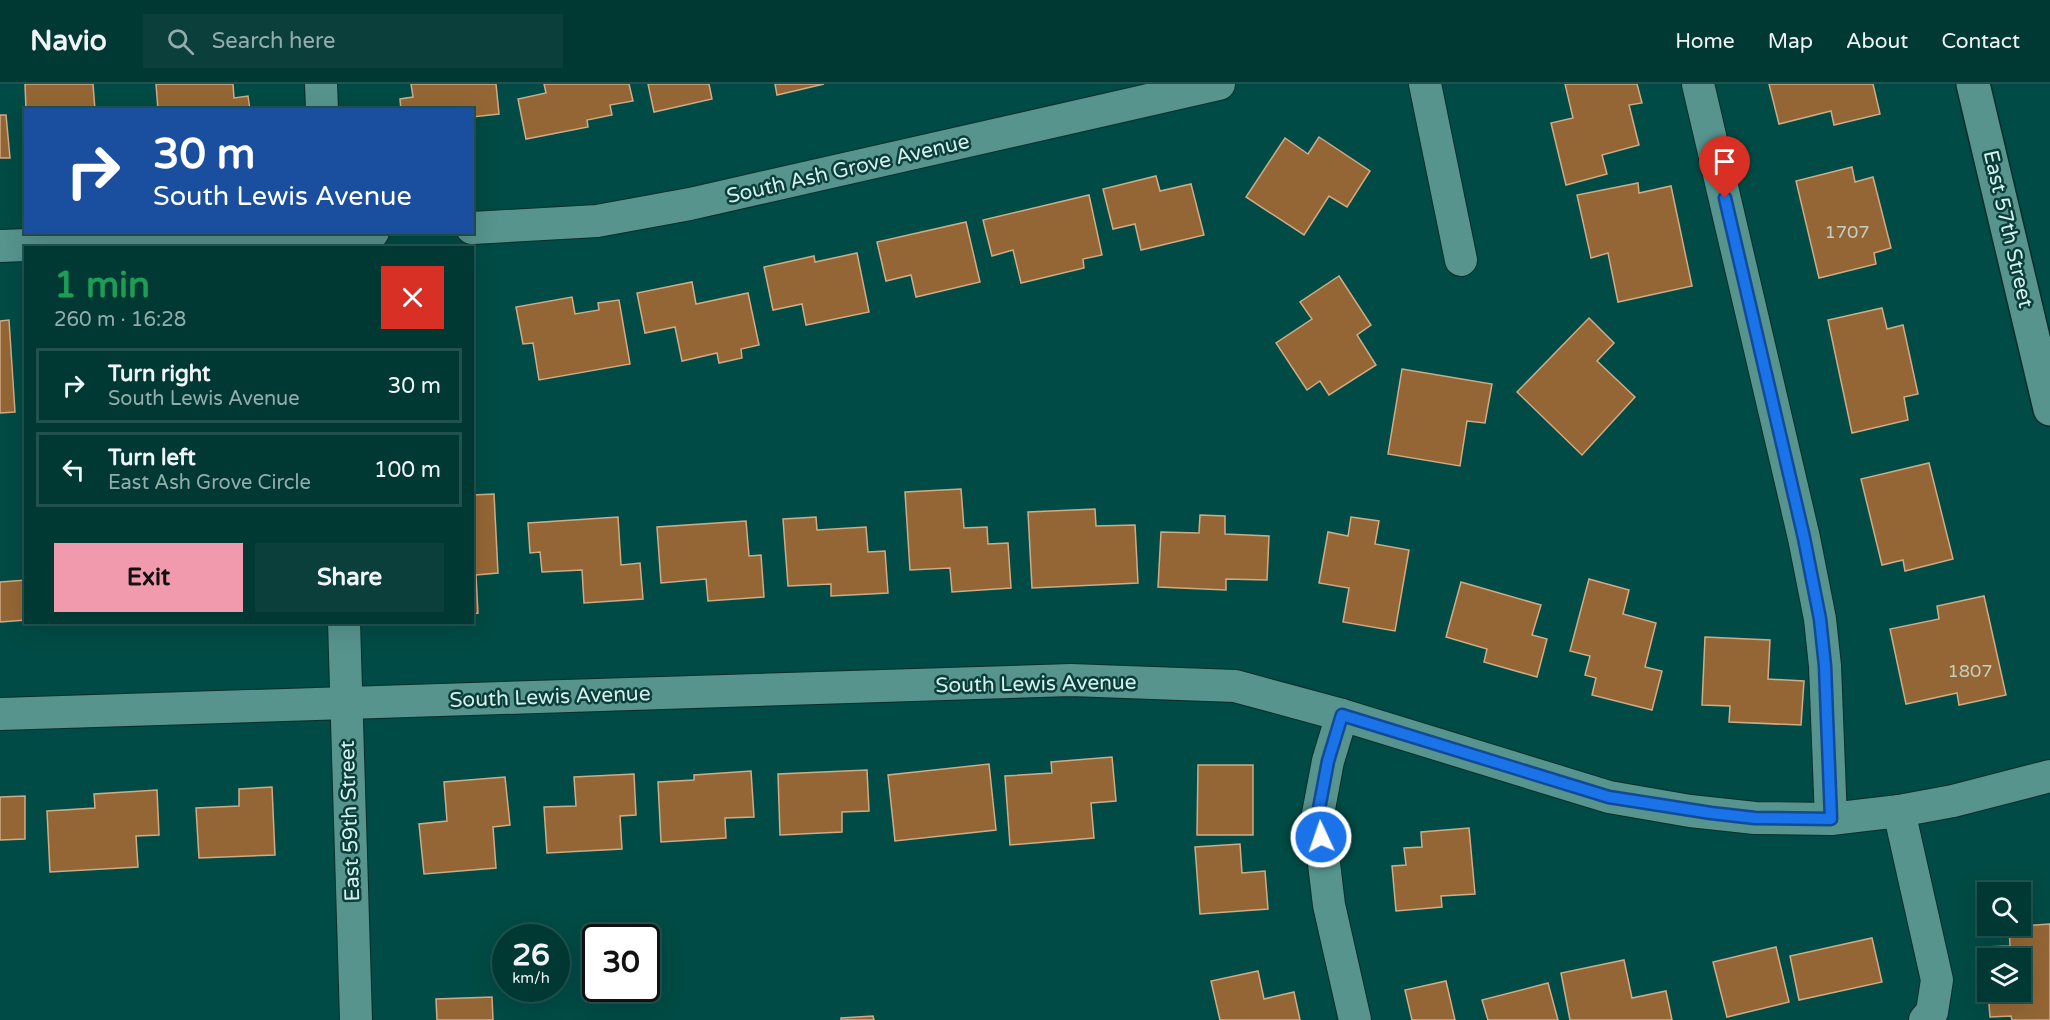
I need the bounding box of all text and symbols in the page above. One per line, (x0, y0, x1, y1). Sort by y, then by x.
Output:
search box (143, 14, 563, 68)
text: Navio (30, 24, 107, 58)
icon: search (164, 25, 197, 58)
text: Search here (212, 28, 336, 54)
text: Home (1675, 29, 1735, 54)
text: Map (1768, 29, 1813, 54)
text: About (1846, 29, 1908, 54)
text: Contact (1941, 29, 2020, 54)
text: 30 m (153, 129, 255, 180)
street label: South Ash Grove Avenue (724, 129, 972, 209)
icon: right (54, 132, 132, 210)
pin (1699, 136, 1750, 198)
icon: arrive (1708, 145, 1741, 178)
street label: East 57th Street (1978, 148, 2038, 310)
text: South Lewis Avenue (153, 180, 412, 213)
house number: 1707 (1824, 221, 1870, 243)
text: 1 min (54, 264, 150, 307)
button: close (381, 266, 444, 329)
text: 260 m · 16:28 (54, 308, 186, 332)
text: Turn right (108, 361, 210, 387)
icon: right (57, 369, 90, 402)
text: 30 m (387, 373, 441, 399)
text: South Lewis Avenue (108, 387, 300, 411)
text: Turn left (108, 445, 196, 471)
icon: left (57, 453, 90, 486)
text: 100 m (374, 457, 441, 483)
text: East Ash Grove Circle (108, 471, 311, 495)
button: Exit (54, 543, 243, 612)
button: Share (255, 543, 444, 612)
house number: 1807 (1947, 660, 1993, 682)
street label: South Lewis Avenue (935, 670, 1137, 698)
street label: South Lewis Avenue (449, 681, 651, 713)
street label: East 59th Street (335, 740, 365, 902)
position arrow (1289, 805, 1353, 869)
map controls (1977, 882, 2031, 1002)
button: search (1977, 882, 2031, 936)
speed limit sign: 30 (582, 924, 660, 1002)
text: 26 (512, 937, 550, 974)
button: layers (1977, 948, 2031, 1002)
text: km/h (512, 969, 550, 987)

